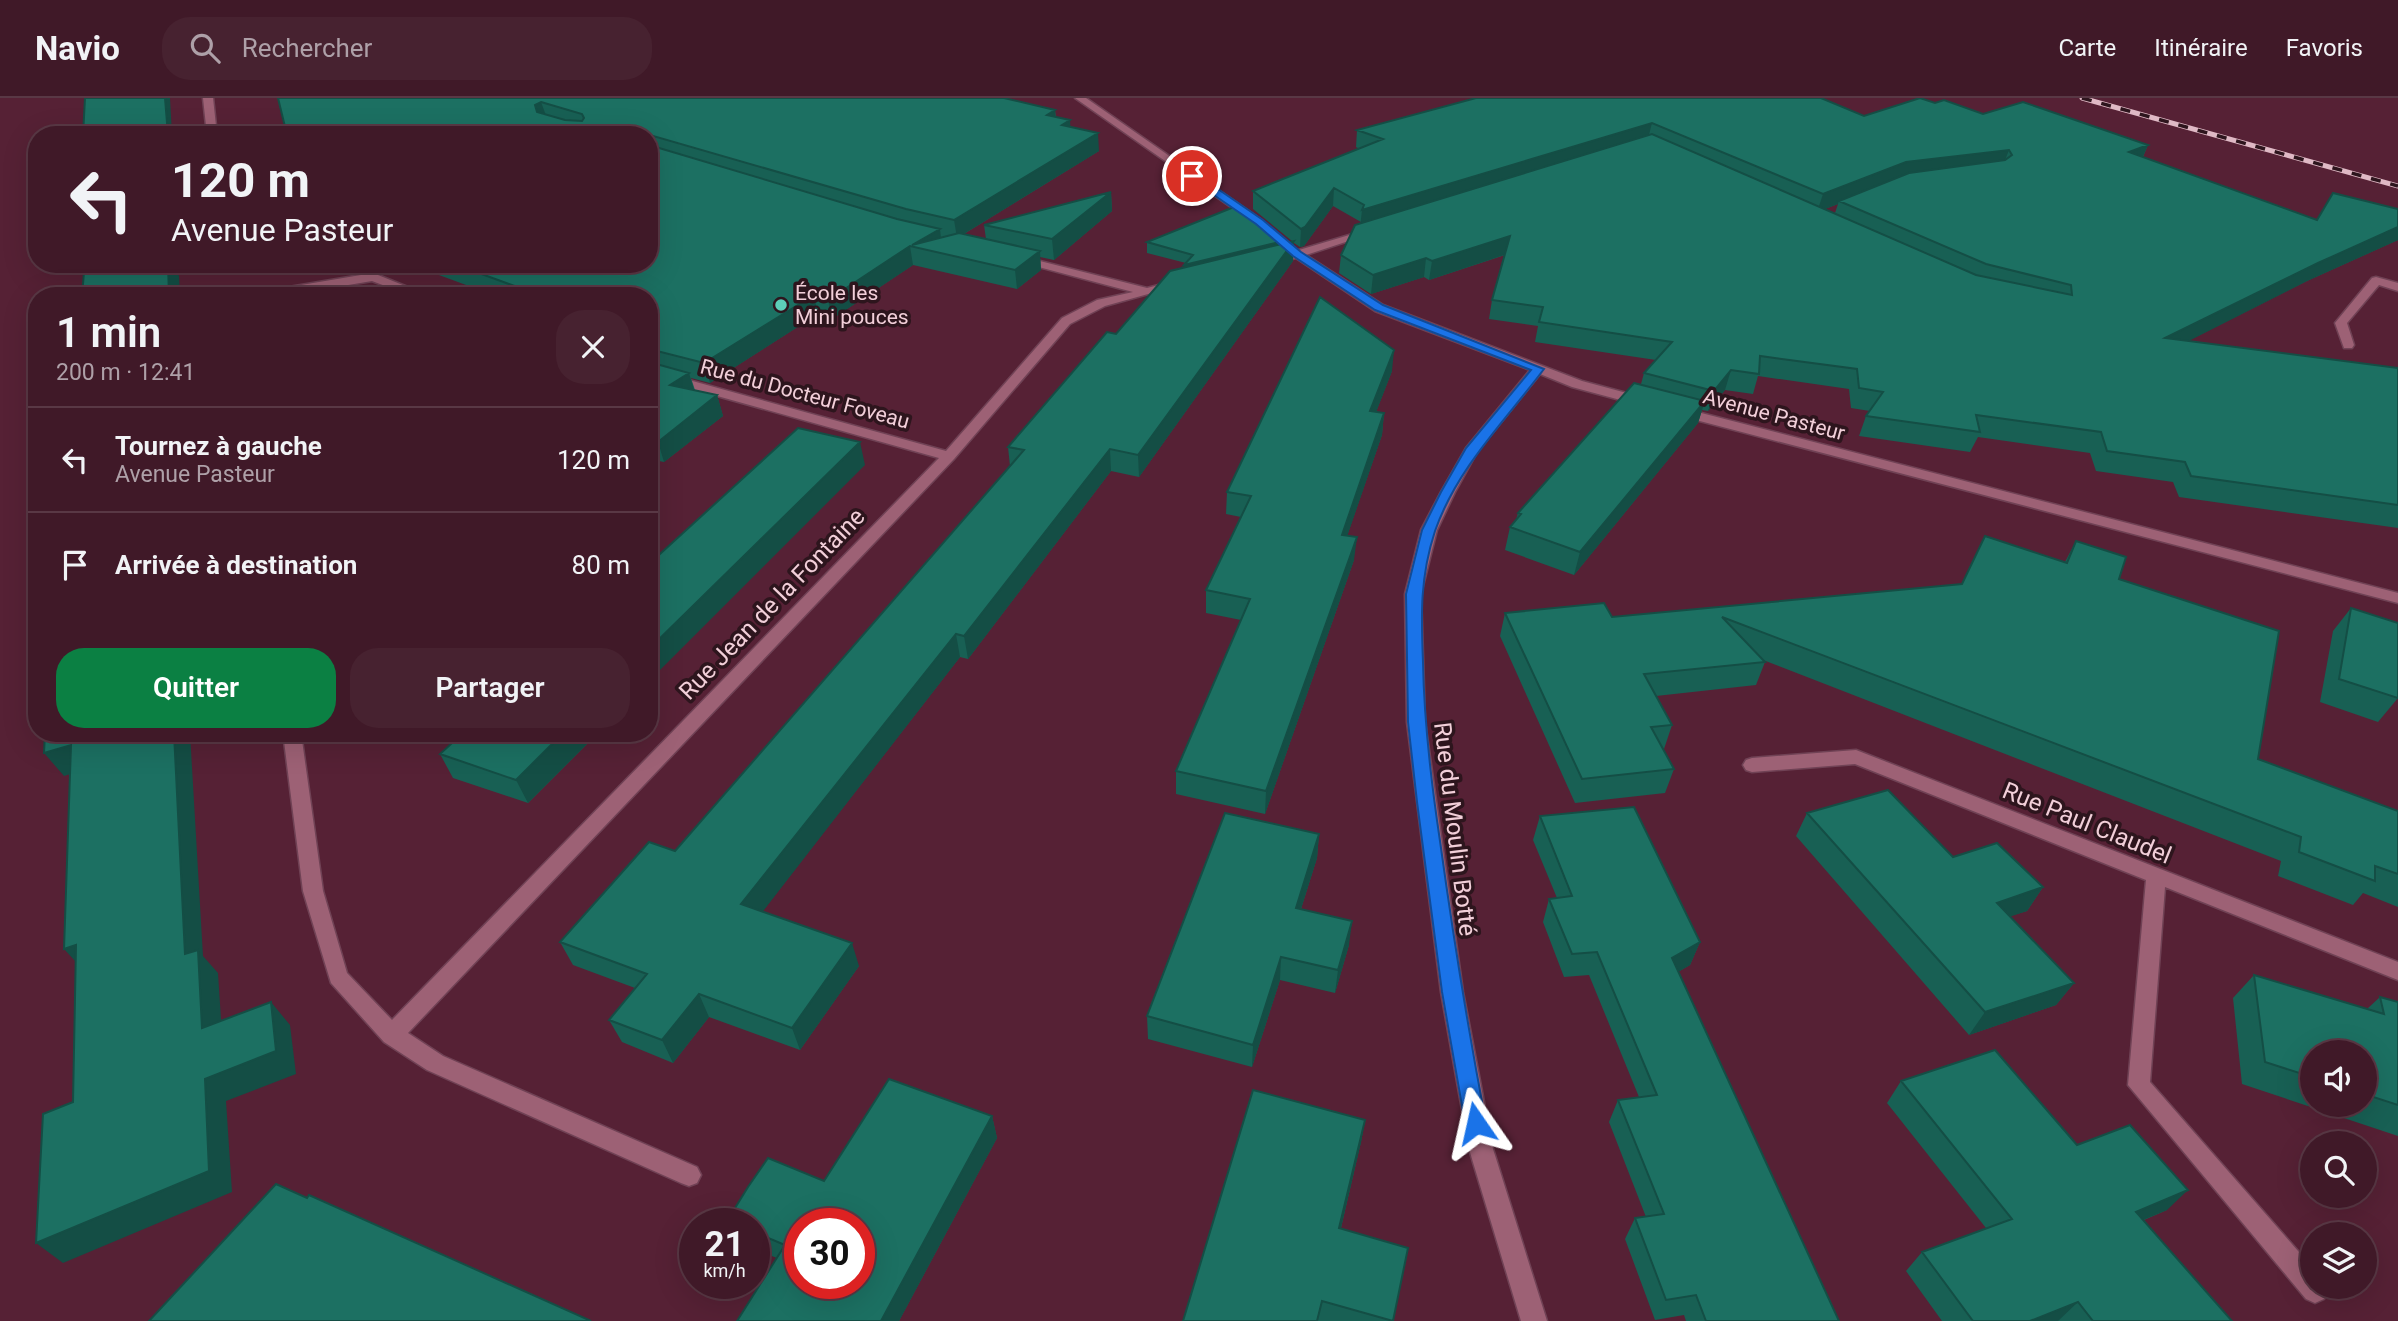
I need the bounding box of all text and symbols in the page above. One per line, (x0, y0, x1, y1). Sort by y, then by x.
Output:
search box (162, 17, 652, 80)
text: Navio (35, 29, 120, 68)
icon: search (186, 29, 224, 67)
text: Rechercher (242, 33, 372, 63)
text: Carte (2058, 34, 2116, 62)
text: Itinéraire (2154, 34, 2248, 62)
text: Favoris (2286, 34, 2363, 62)
pin (1162, 146, 1222, 206)
text: 120 m (171, 152, 310, 209)
icon: left (56, 154, 147, 245)
icon: arrive (1173, 157, 1211, 195)
text: Avenue Pasteur (171, 211, 393, 249)
place label: École les Mini pouces (795, 281, 909, 329)
marker: École les Mini pouces (773, 297, 789, 313)
text: 1 min (56, 308, 161, 357)
button: close (556, 310, 630, 384)
street label: Rue du Docteur Foveau (698, 355, 912, 433)
text: 200 m · 12:41 (56, 359, 195, 386)
street label: Avenue Pasteur (1700, 385, 1848, 445)
text: Tournez à gauche (115, 431, 322, 461)
icon: left (56, 441, 94, 479)
text: 120 m (557, 445, 630, 475)
text: Avenue Pasteur (115, 461, 275, 488)
street label: Rue Jean de la Fontaine (673, 503, 871, 705)
icon: arrive (56, 546, 94, 584)
text: Arrivée à destination (115, 550, 357, 580)
text: 80 m (572, 550, 630, 580)
button: Quitter (56, 648, 336, 728)
button: Partager (350, 648, 630, 728)
street label: Rue du Moulin Botté (1428, 720, 1482, 938)
street label: Rue Paul Claudel (1998, 776, 2176, 870)
map controls (2300, 1040, 2377, 1299)
button: sound (2300, 1040, 2377, 1117)
position arrow (1439, 1086, 1513, 1160)
button: search (2300, 1131, 2377, 1208)
speed limit sign: 30 (784, 1208, 875, 1299)
button: layers (2300, 1222, 2377, 1299)
text: 21 (704, 1224, 745, 1265)
text: km/h (703, 1260, 746, 1281)

